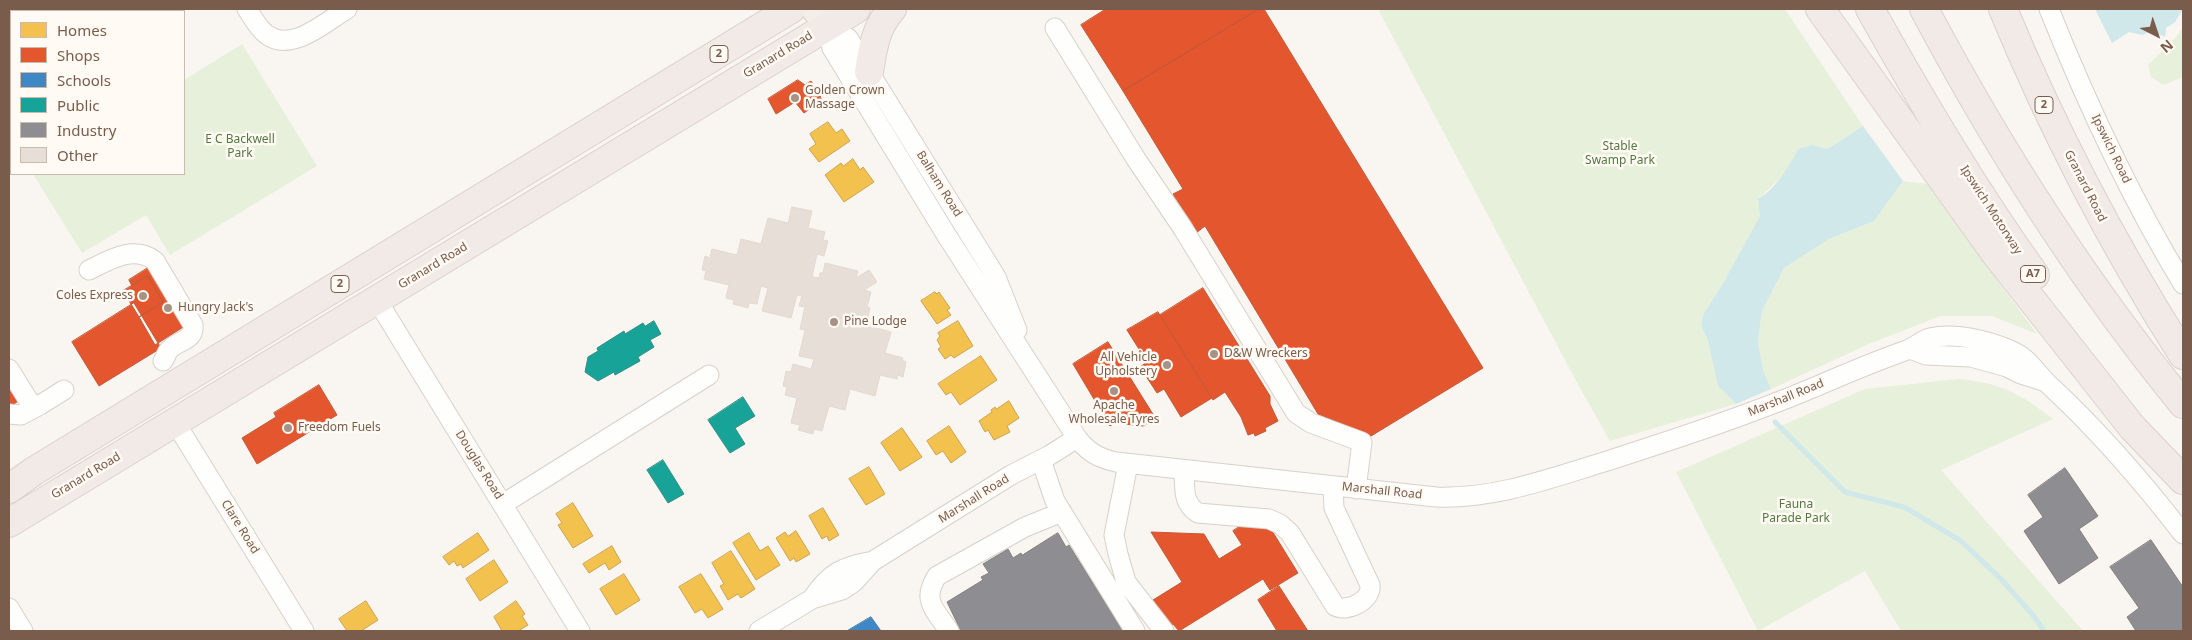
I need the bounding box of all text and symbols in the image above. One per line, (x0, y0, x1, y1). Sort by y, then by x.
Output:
legend (10, 10, 185, 175)
north arrow (2132, 10, 2182, 60)
text: Homes (57, 20, 107, 40)
street label: Granard Road (741, 29, 815, 81)
text: N (2157, 36, 2178, 58)
text: Shops (57, 45, 100, 65)
road number: 2 (710, 46, 728, 62)
text: Schools (57, 70, 111, 90)
place label: Golden Crown Massage (805, 84, 885, 112)
marker: Golden Crown Massage (789, 92, 801, 104)
text: Public (57, 95, 100, 115)
road number: 2 (2035, 96, 2053, 114)
street label: Ipswich Road (2088, 112, 2134, 186)
text: Industry (57, 120, 116, 140)
park label: E C Backwell Park (205, 133, 275, 161)
park label: Stable Swamp Park (1585, 140, 1655, 168)
text: Other (57, 145, 98, 165)
street label: Balham Road (913, 148, 965, 220)
street label: Granard Road (2061, 148, 2109, 224)
street label: Ipswich Motorway (1957, 163, 2025, 257)
street label: Granard Road (396, 240, 470, 292)
road number: A7 (2020, 266, 2046, 282)
road number: 2 (331, 276, 349, 292)
place label: Coles Express (56, 289, 133, 303)
marker: Coles Express (137, 290, 149, 302)
place label: Hungry Jack's (178, 301, 254, 315)
marker: Hungry Jack's (162, 302, 174, 314)
place label: Pine Lodge (844, 315, 907, 329)
marker: Pine Lodge (828, 316, 840, 328)
place label: D&W Wreckers (1224, 347, 1308, 361)
marker: D&W Wreckers (1208, 348, 1220, 360)
place label: All Vehicle Upholstery (1095, 351, 1157, 379)
marker: All Vehicle Upholstery (1161, 359, 1173, 371)
street label: Marshall Road (1746, 376, 1826, 420)
marker: Apache Wholesale Tyres (1108, 385, 1120, 397)
place label: Apache Wholesale Tyres (1069, 399, 1159, 427)
place label: Freedom Fuels (298, 421, 381, 435)
marker: Freedom Fuels (282, 422, 294, 434)
street label: Douglas Road (452, 428, 506, 502)
street label: Granard Road (49, 450, 123, 502)
street label: Marshall Road (936, 472, 1012, 526)
street label: Marshall Road (1341, 480, 1423, 502)
street label: Clare Road (218, 497, 262, 557)
park label: Fauna Parade Park (1762, 498, 1830, 526)

